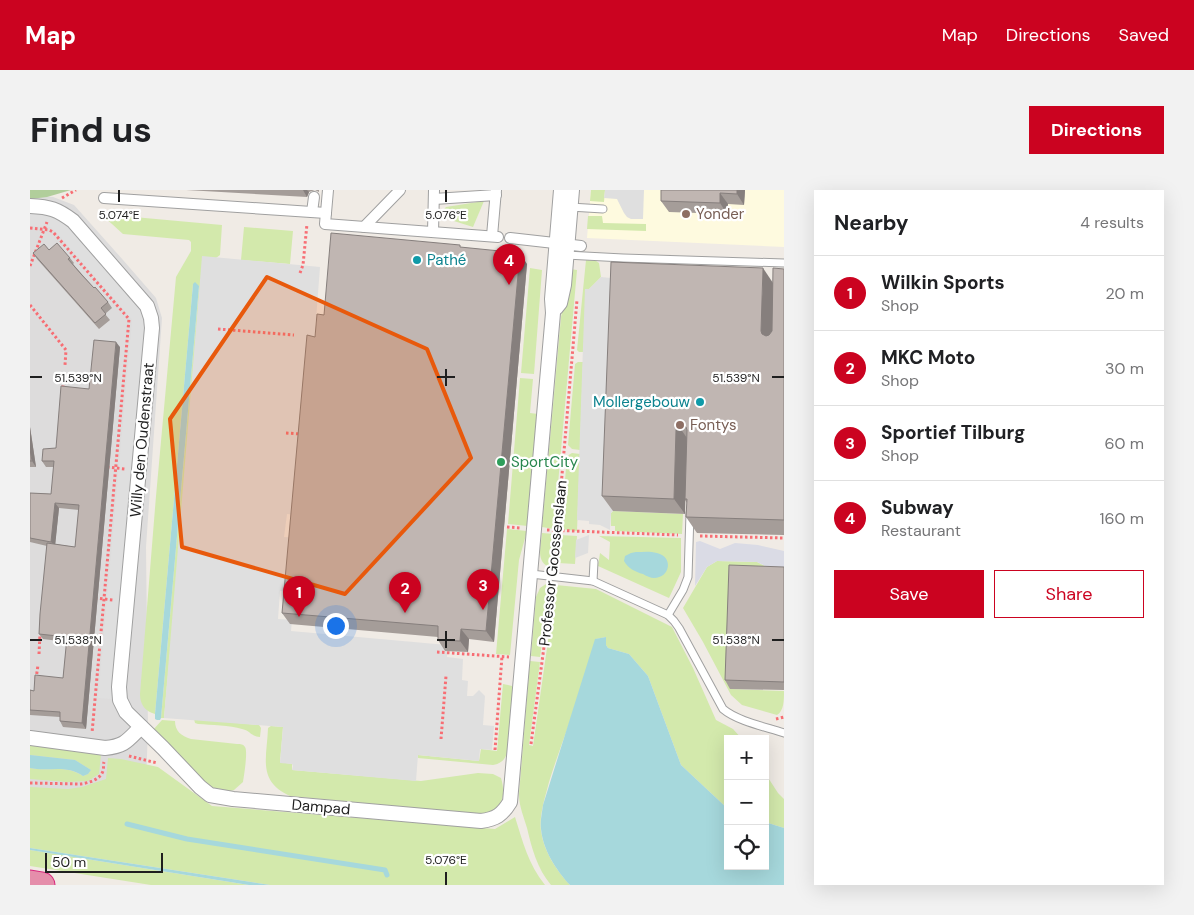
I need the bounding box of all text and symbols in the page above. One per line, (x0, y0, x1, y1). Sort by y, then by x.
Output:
text: Map (25, 20, 76, 51)
text: Map (942, 23, 978, 47)
text: Directions (1006, 23, 1091, 47)
text: Saved (1119, 23, 1169, 47)
button: Directions (1029, 106, 1164, 154)
text: Find us (30, 107, 152, 153)
place label: Yonder (696, 204, 745, 224)
text: 5.074°E (98, 207, 140, 223)
text: 5.076°E (425, 207, 467, 223)
marker: Yonder (680, 208, 692, 220)
text: Nearby (834, 209, 908, 237)
text: 4 results (1080, 212, 1144, 233)
pin: 4 (493, 244, 525, 285)
place label: Pathé (427, 250, 466, 270)
marker: Pathé (411, 254, 423, 266)
text: Wilkin Sports (881, 270, 1005, 295)
text: 1 (847, 283, 853, 304)
text: 20 m (1105, 283, 1144, 304)
text: Shop (881, 295, 919, 316)
text: MKC Moto (881, 345, 975, 370)
text: 2 (845, 358, 855, 379)
text: 30 m (1105, 358, 1144, 379)
street label: Willy den Oudenstraat (125, 362, 159, 518)
text: 51.539°N (54, 370, 102, 386)
text: 51.539°N (712, 370, 760, 386)
text: Shop (881, 370, 919, 391)
place label: Mollergebouw (593, 392, 691, 412)
marker: Mollergebouw (694, 396, 706, 408)
place label: Fontys (690, 415, 737, 435)
marker: Fontys (674, 419, 686, 431)
text: Sportief Tilburg (881, 420, 1025, 445)
text: 3 (845, 433, 855, 454)
text: 60 m (1104, 433, 1144, 454)
text: Shop (881, 445, 919, 466)
place label: SportCity (511, 452, 579, 472)
marker: SportCity (495, 456, 507, 468)
street label: Professor Goossenslaan (534, 479, 572, 647)
text: Subway (881, 495, 954, 520)
text: 4 (845, 508, 855, 529)
text: 160 m (1100, 508, 1144, 529)
text: Restaurant (881, 520, 961, 541)
pin: 3 (467, 569, 499, 610)
button: Save (834, 570, 984, 618)
button: Share (994, 570, 1144, 618)
pin: 2 (389, 572, 421, 613)
pin: 1 (283, 576, 315, 617)
your location (323, 613, 349, 639)
text: 51.538°N (54, 632, 102, 648)
text: 51.538°N (712, 632, 760, 648)
map controls (724, 735, 769, 870)
button: + (724, 735, 769, 780)
button: − (724, 780, 769, 825)
street label: Dampad (291, 794, 351, 820)
button: locate (724, 825, 769, 870)
scale bar (45, 850, 162, 873)
text: 5.076°E (425, 852, 467, 868)
text: 50 m (52, 853, 86, 871)

